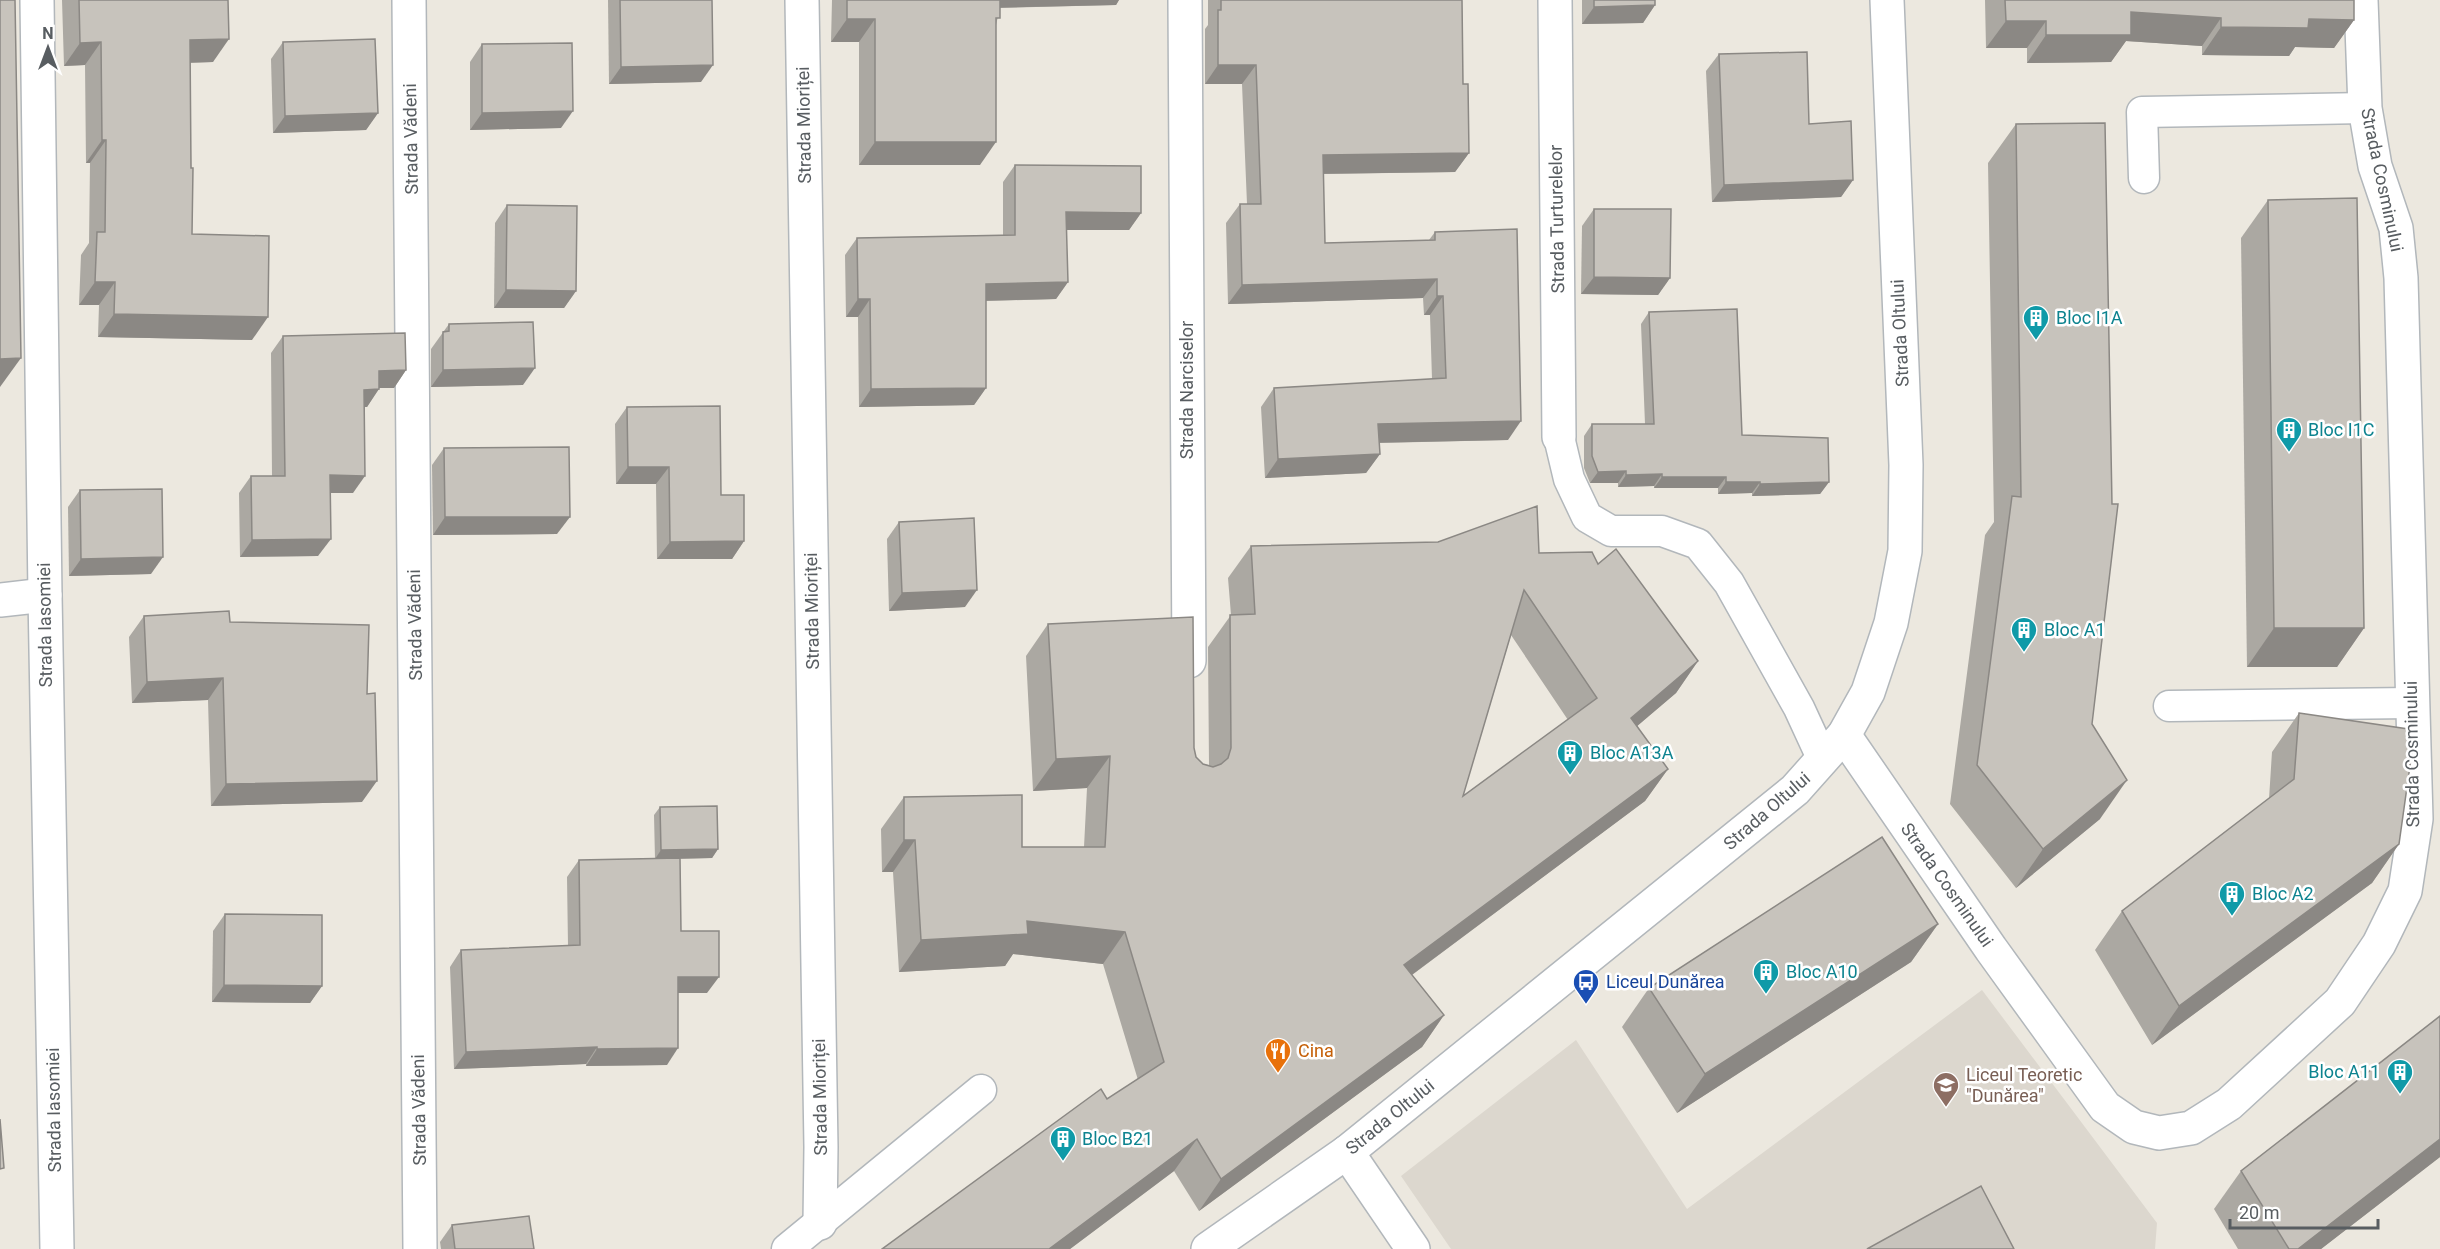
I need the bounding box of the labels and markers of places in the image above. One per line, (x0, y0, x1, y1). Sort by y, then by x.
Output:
building icon: Bloc I1A (2021, 303, 2051, 341)
place label: Bloc I1A (2056, 307, 2123, 328)
building icon: Bloc I1C (2274, 415, 2304, 453)
place label: Bloc I1C (2308, 419, 2374, 440)
building icon: Bloc A1 (2009, 615, 2039, 653)
place label: Bloc A1 (2044, 619, 2106, 640)
building icon: Bloc A13A (1555, 738, 1585, 776)
place label: Bloc A13A (1590, 742, 1674, 763)
building icon: Bloc A2 (2217, 879, 2247, 917)
place label: Bloc A2 (2252, 883, 2314, 904)
building icon: Bloc A10 (1751, 957, 1781, 995)
place label: Bloc A10 (1786, 961, 1858, 982)
bus stop icon: Liceul Dunărea (1571, 967, 1601, 1005)
place label: Liceul Dunărea (1606, 971, 1725, 992)
restaurant icon: Cina (1263, 1036, 1293, 1074)
place label: Cina (1298, 1040, 1334, 1061)
building icon: Bloc A11 (2385, 1057, 2415, 1095)
place label: Bloc A11 (2308, 1061, 2380, 1082)
place label: Liceul Teoretic "Dunărea" (1966, 1064, 2082, 1106)
school or university icon: Liceul Teoretic "Dunărea" (1931, 1070, 1961, 1108)
building icon: Bloc B21 (1048, 1124, 1078, 1162)
place label: Bloc B21 (1082, 1128, 1153, 1149)

